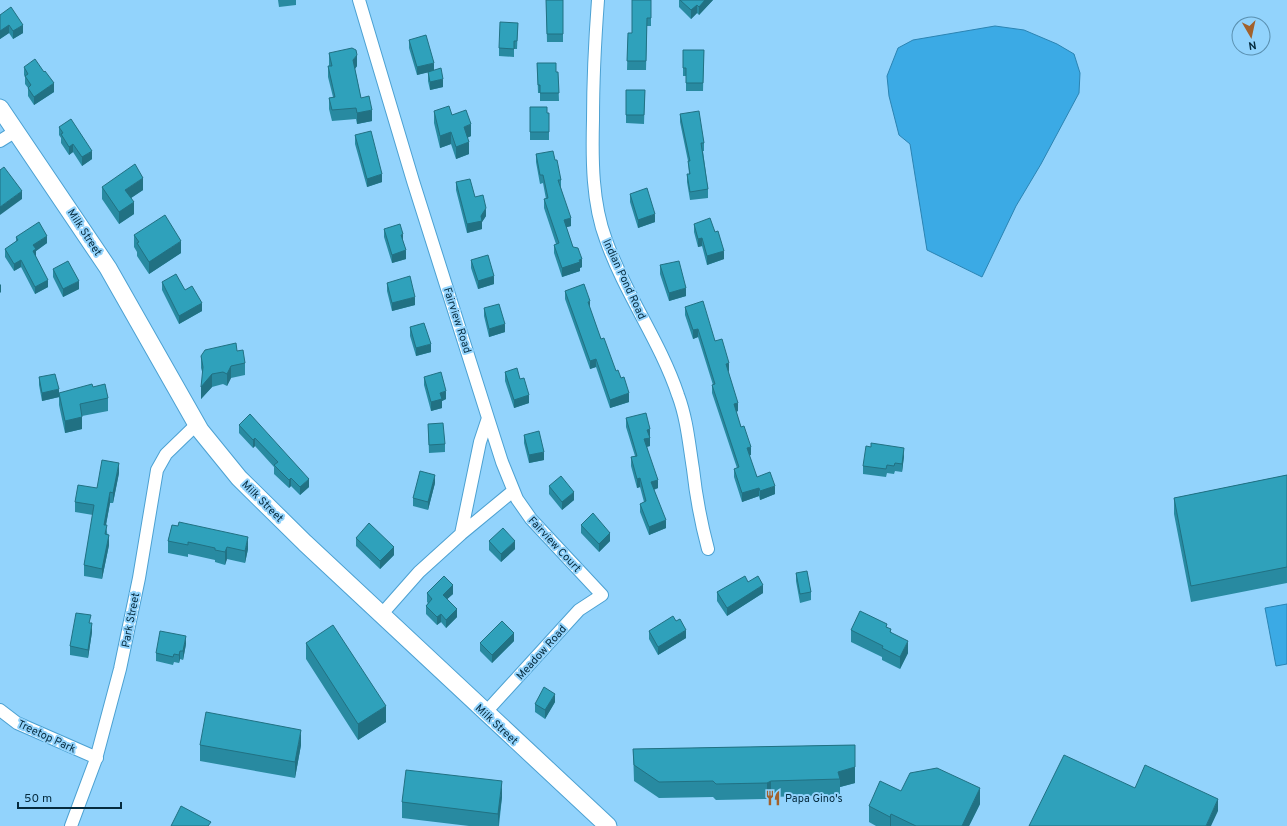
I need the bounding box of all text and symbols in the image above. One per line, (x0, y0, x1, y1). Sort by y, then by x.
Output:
north arrow (1231, 16, 1271, 56)
text: N (1247, 37, 1257, 52)
street label: Milk Street (64, 206, 105, 259)
street label: Indian Pond Road (599, 237, 649, 322)
street label: Fairview Road (440, 286, 474, 355)
street label: Milk Street (239, 478, 286, 525)
street label: Fairview Court (525, 514, 584, 575)
street label: Park Street (119, 592, 143, 649)
street label: Meadow Road (514, 622, 570, 683)
street label: Milk Street (472, 701, 521, 748)
street label: Treetop Park (15, 717, 78, 757)
scale bar (18, 784, 121, 810)
restaurant icon: Papa Gino's (764, 789, 782, 807)
text: 50 m (24, 791, 52, 807)
place label: Papa Gino's (785, 792, 843, 806)

